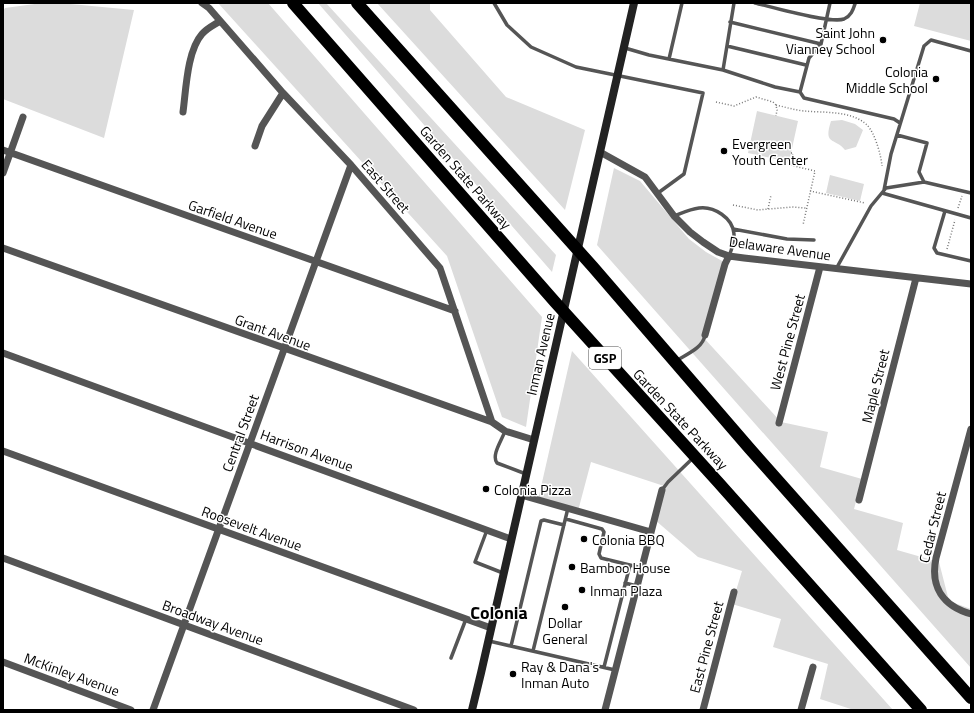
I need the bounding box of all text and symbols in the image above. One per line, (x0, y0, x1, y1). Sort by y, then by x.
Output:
place label: Saint John Vianney School (786, 22, 875, 59)
marker: Saint John Vianney School (878, 35, 888, 45)
place label: Colonia Middle School (846, 61, 928, 98)
marker: Colonia Middle School (931, 74, 941, 84)
street label: Garden State Parkway (415, 121, 517, 233)
place label: Evergreen Youth Center (732, 133, 808, 170)
marker: Evergreen Youth Center (719, 146, 729, 156)
street label: East Street (357, 154, 415, 218)
street label: Garfield Avenue (186, 194, 280, 244)
street label: Delaware Avenue (728, 230, 832, 266)
street label: West Pine Street (764, 291, 810, 392)
street label: Grant Avenue (232, 308, 314, 356)
street label: Inman Avenue (520, 311, 560, 397)
road number: GSP (589, 347, 621, 369)
street label: Maple Street (856, 347, 894, 425)
street label: Garden State Parkway (629, 364, 733, 474)
street label: Central Street (216, 391, 264, 475)
street label: Harrison Avenue (258, 423, 356, 477)
place label: Colonia Pizza (494, 479, 571, 500)
marker: Colonia Pizza (481, 484, 491, 494)
street label: Cedar Street (913, 489, 951, 565)
street label: Roosevelt Avenue (199, 500, 305, 556)
place label: Colonia BBQ (592, 529, 665, 550)
marker: Colonia BBQ (579, 534, 589, 544)
place label: Bamboo House (580, 557, 670, 578)
marker: Bamboo House (567, 562, 577, 572)
place label: Inman Plaza (590, 580, 662, 601)
marker: Inman Plaza (577, 585, 587, 595)
street label: Broadway Avenue (159, 594, 267, 650)
district label: Colonia (470, 599, 528, 626)
street label: East Pine Street (684, 599, 728, 695)
marker: Dollar General (560, 602, 570, 612)
place label: Dollar General (542, 612, 588, 649)
street label: McKinley Avenue (21, 647, 123, 701)
place label: Ray & Dana's Inman Auto (521, 656, 599, 693)
marker: Ray & Dana's Inman Auto (508, 669, 518, 679)

